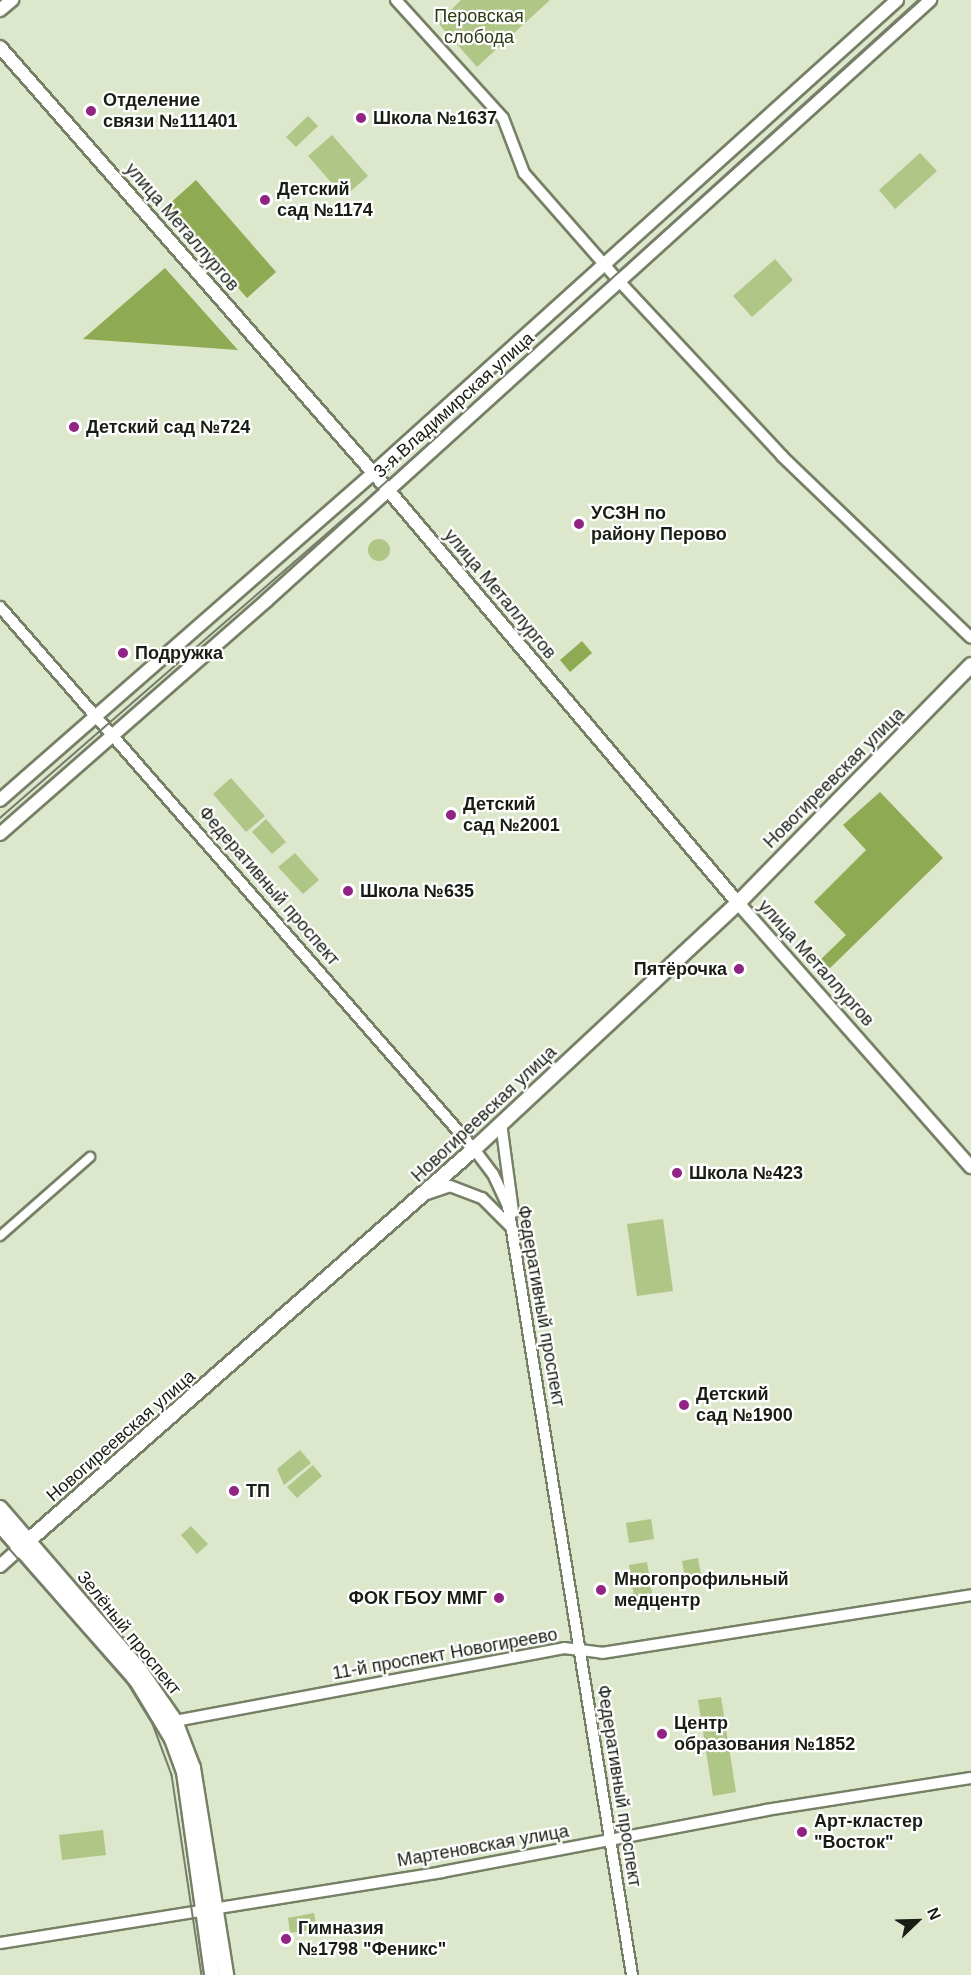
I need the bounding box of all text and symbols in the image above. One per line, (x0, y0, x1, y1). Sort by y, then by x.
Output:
park label: Перовская слобода (434, 6, 524, 48)
place label: Отделение связи №111401 (103, 90, 237, 132)
marker: Отделение связи №111401 (84, 104, 98, 118)
place label: Школа №1637 (373, 107, 497, 129)
marker: Школа №1637 (354, 111, 368, 125)
street label: улица Металлургов (120, 159, 244, 295)
place label: Детский сад №1174 (277, 179, 373, 222)
marker: Детский сад №1174 (258, 193, 272, 207)
street label: 3-я Владимирская улица (370, 327, 538, 483)
place label: Детский сад №724 (86, 416, 250, 438)
marker: Детский сад №724 (67, 420, 81, 434)
place label: УСЗН по району Перово (591, 503, 727, 546)
marker: УСЗН по району Перово (572, 517, 586, 531)
street label: улица Металлургов (439, 525, 561, 663)
place label: Подружка (135, 642, 223, 664)
marker: Подружка (116, 646, 130, 660)
street label: Новогиреевская улица (759, 703, 909, 853)
place label: Детский сад №2001 (463, 794, 560, 836)
street label: Федеративный проспект (194, 802, 344, 970)
marker: Детский сад №2001 (444, 808, 458, 822)
place label: Школа №635 (360, 880, 474, 902)
marker: Школа №635 (341, 884, 355, 898)
street label: улица Металлургов (754, 895, 878, 1031)
place label: Пятёрочка (634, 958, 727, 980)
marker: Пятёрочка (732, 962, 746, 976)
street label: Новогиреевская улица (407, 1041, 561, 1187)
place label: Школа №423 (689, 1162, 803, 1184)
marker: Школа №423 (670, 1166, 684, 1180)
street label: Федеративный проспект (513, 1204, 569, 1408)
street label: Новогиреевская улица (42, 1366, 200, 1506)
place label: Детский сад №1900 (696, 1384, 793, 1426)
marker: Детский сад №1900 (677, 1398, 691, 1412)
place label: ТП (246, 1480, 270, 1502)
marker: ТП (227, 1484, 241, 1498)
street label: Зелёный проспект (72, 1567, 186, 1699)
place label: Многопрофильный медцентр (614, 1569, 789, 1612)
marker: Многопрофильный медцентр (592, 1581, 610, 1599)
place label: ФОК ГБОУ ММГ (349, 1587, 487, 1609)
marker: ФОК ГБОУ ММГ (492, 1591, 506, 1605)
street label: 11-й проспект Новогиреево (331, 1624, 559, 1684)
street label: Федеративный проспект (592, 1684, 646, 1888)
place label: Центр образования №1852 (674, 1713, 855, 1756)
marker: Центр образования №1852 (655, 1727, 669, 1741)
place label: Арт-кластер "Восток" (814, 1811, 923, 1854)
street label: Мартеновская улица (396, 1820, 570, 1872)
marker: Арт-кластер "Восток" (795, 1825, 809, 1839)
north arrow (887, 1891, 947, 1951)
text: N (924, 1905, 944, 1922)
place label: Гимназия №1798 "Феникс" (298, 1918, 446, 1960)
marker: Гимназия №1798 "Феникс" (279, 1932, 293, 1946)

